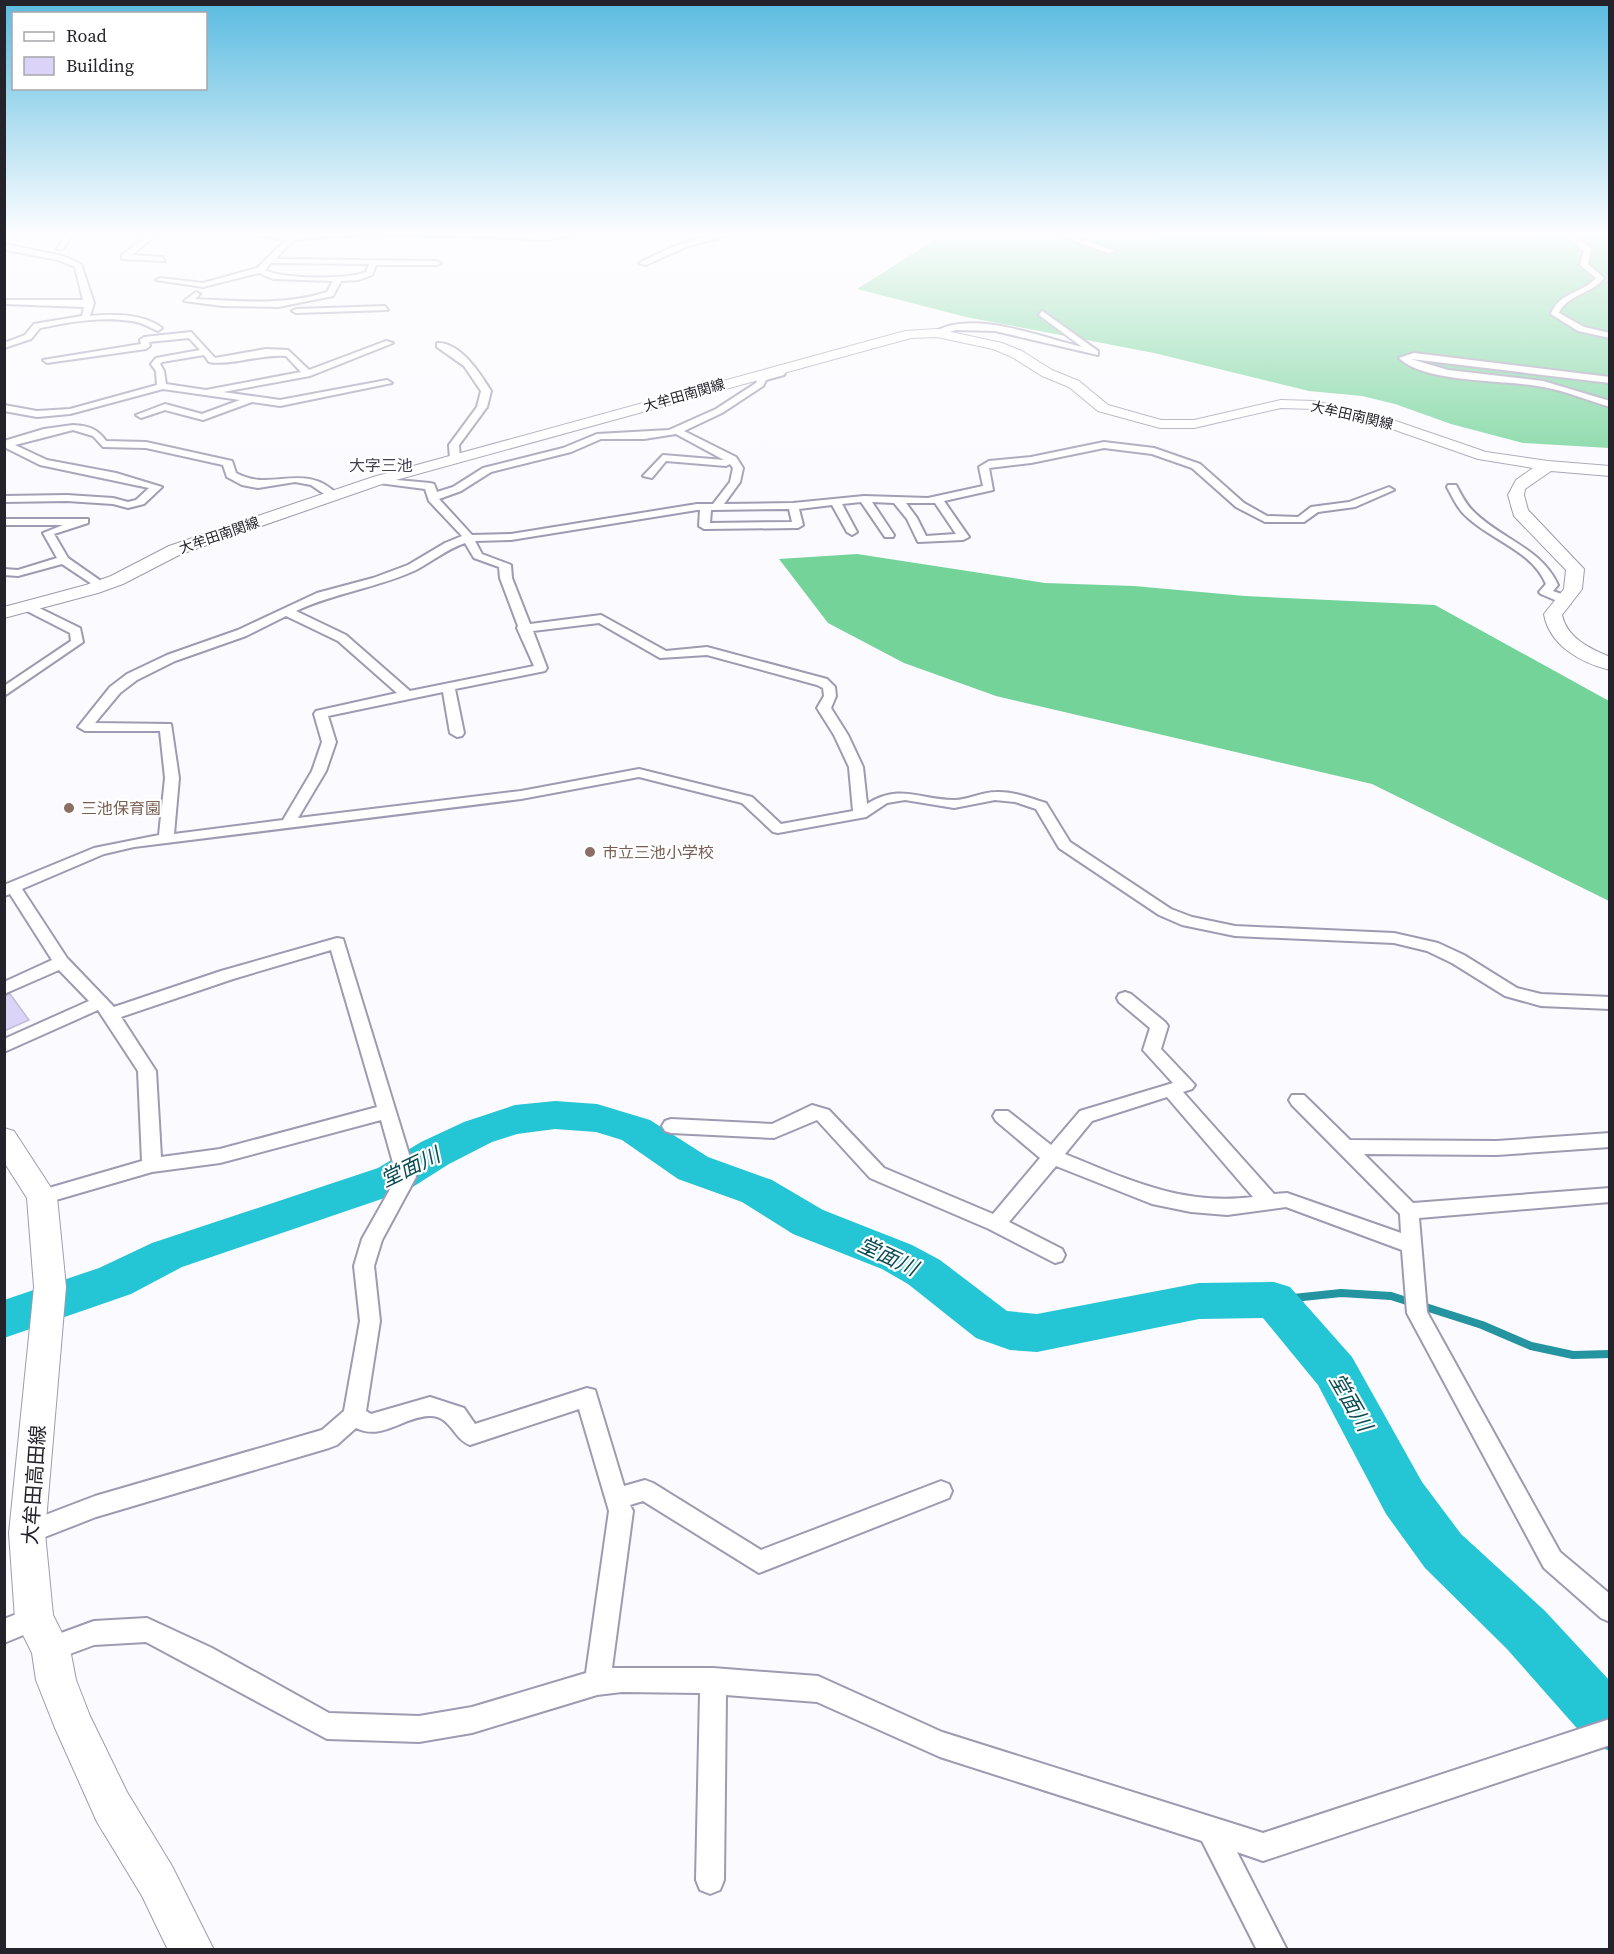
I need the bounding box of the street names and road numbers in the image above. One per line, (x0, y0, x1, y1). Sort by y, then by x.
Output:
street label: 大牟田南関線 (641, 374, 727, 416)
street label: 大牟田南関線 (1309, 396, 1395, 434)
street label: 大牟田南関線 (176, 512, 262, 558)
street label: 大牟田高田線 (16, 1424, 52, 1546)

